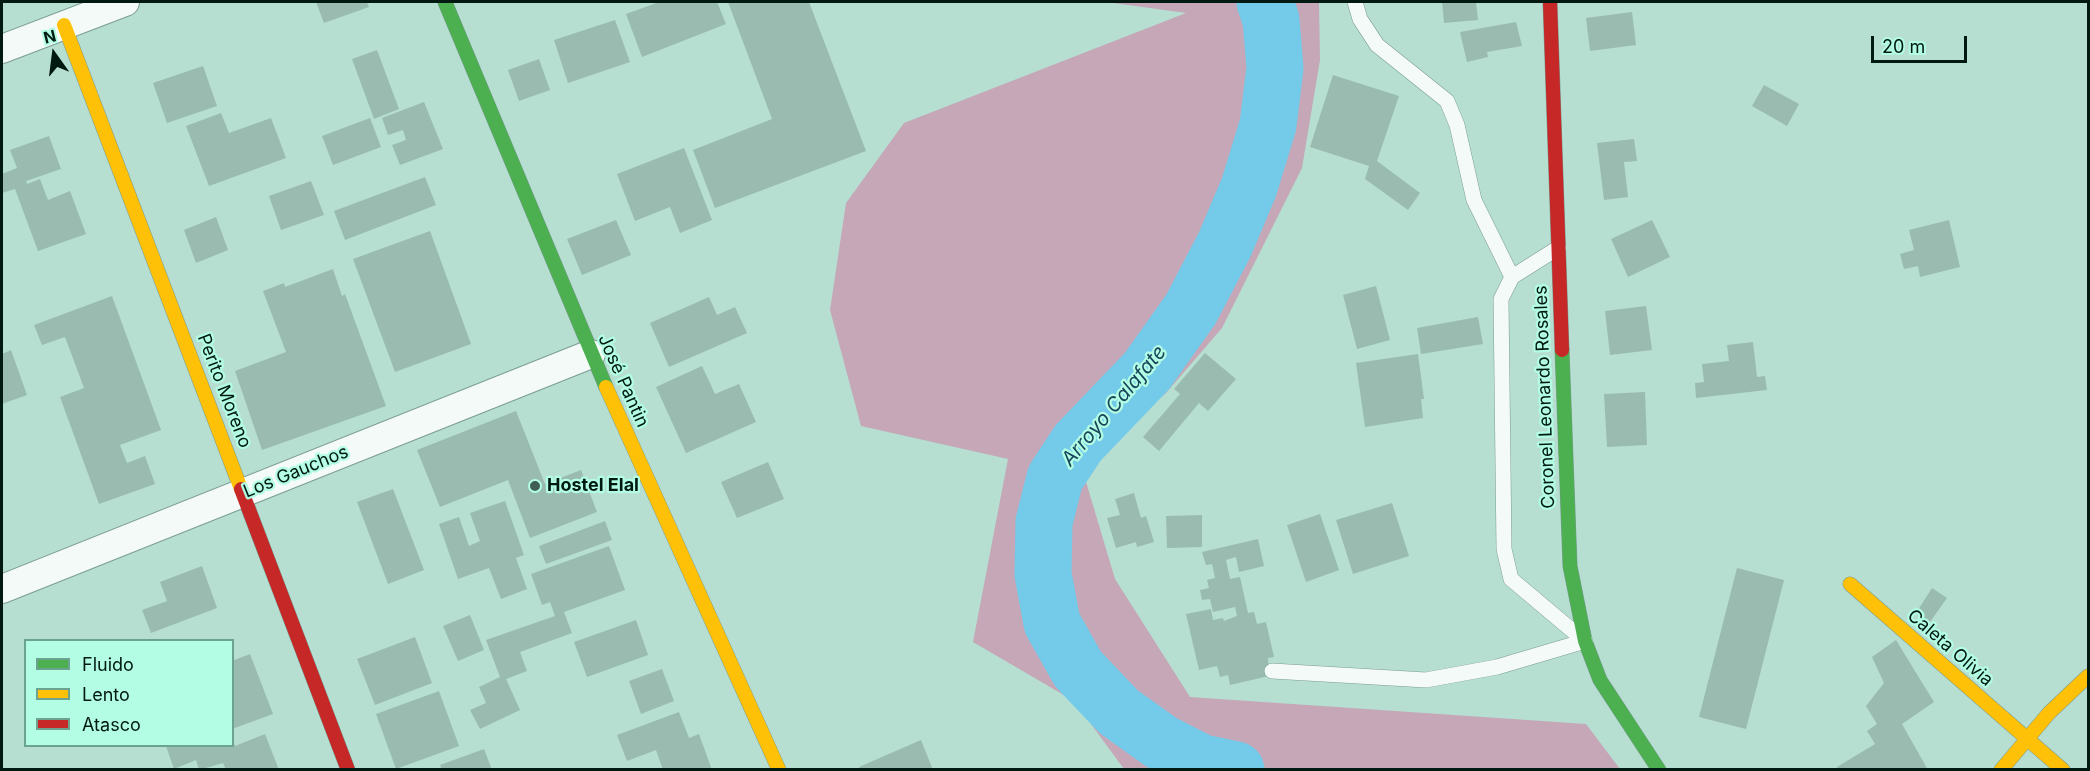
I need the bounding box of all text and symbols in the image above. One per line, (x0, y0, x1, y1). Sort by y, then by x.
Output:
north arrow (24, 24, 84, 84)
scale bar (1874, 24, 1970, 62)
text: N (41, 25, 58, 48)
text: 20 m (1882, 36, 1925, 57)
street label: Coronel Leonardo Rosales (1530, 285, 1560, 509)
street label: Perito Moreno (192, 331, 256, 451)
street label: José Pantin (593, 331, 653, 431)
water label: Arroyo Calafate (1057, 341, 1171, 471)
street label: Los Gauchos (241, 441, 351, 503)
place label: Hostel Elal (547, 475, 639, 497)
marker: Hostel Elal (528, 479, 542, 493)
street label: Caleta Olivia (1903, 605, 1997, 691)
legend (24, 639, 234, 747)
text: Fluido (82, 654, 134, 675)
text: Lento (82, 684, 130, 705)
text: Atasco (82, 714, 141, 735)

